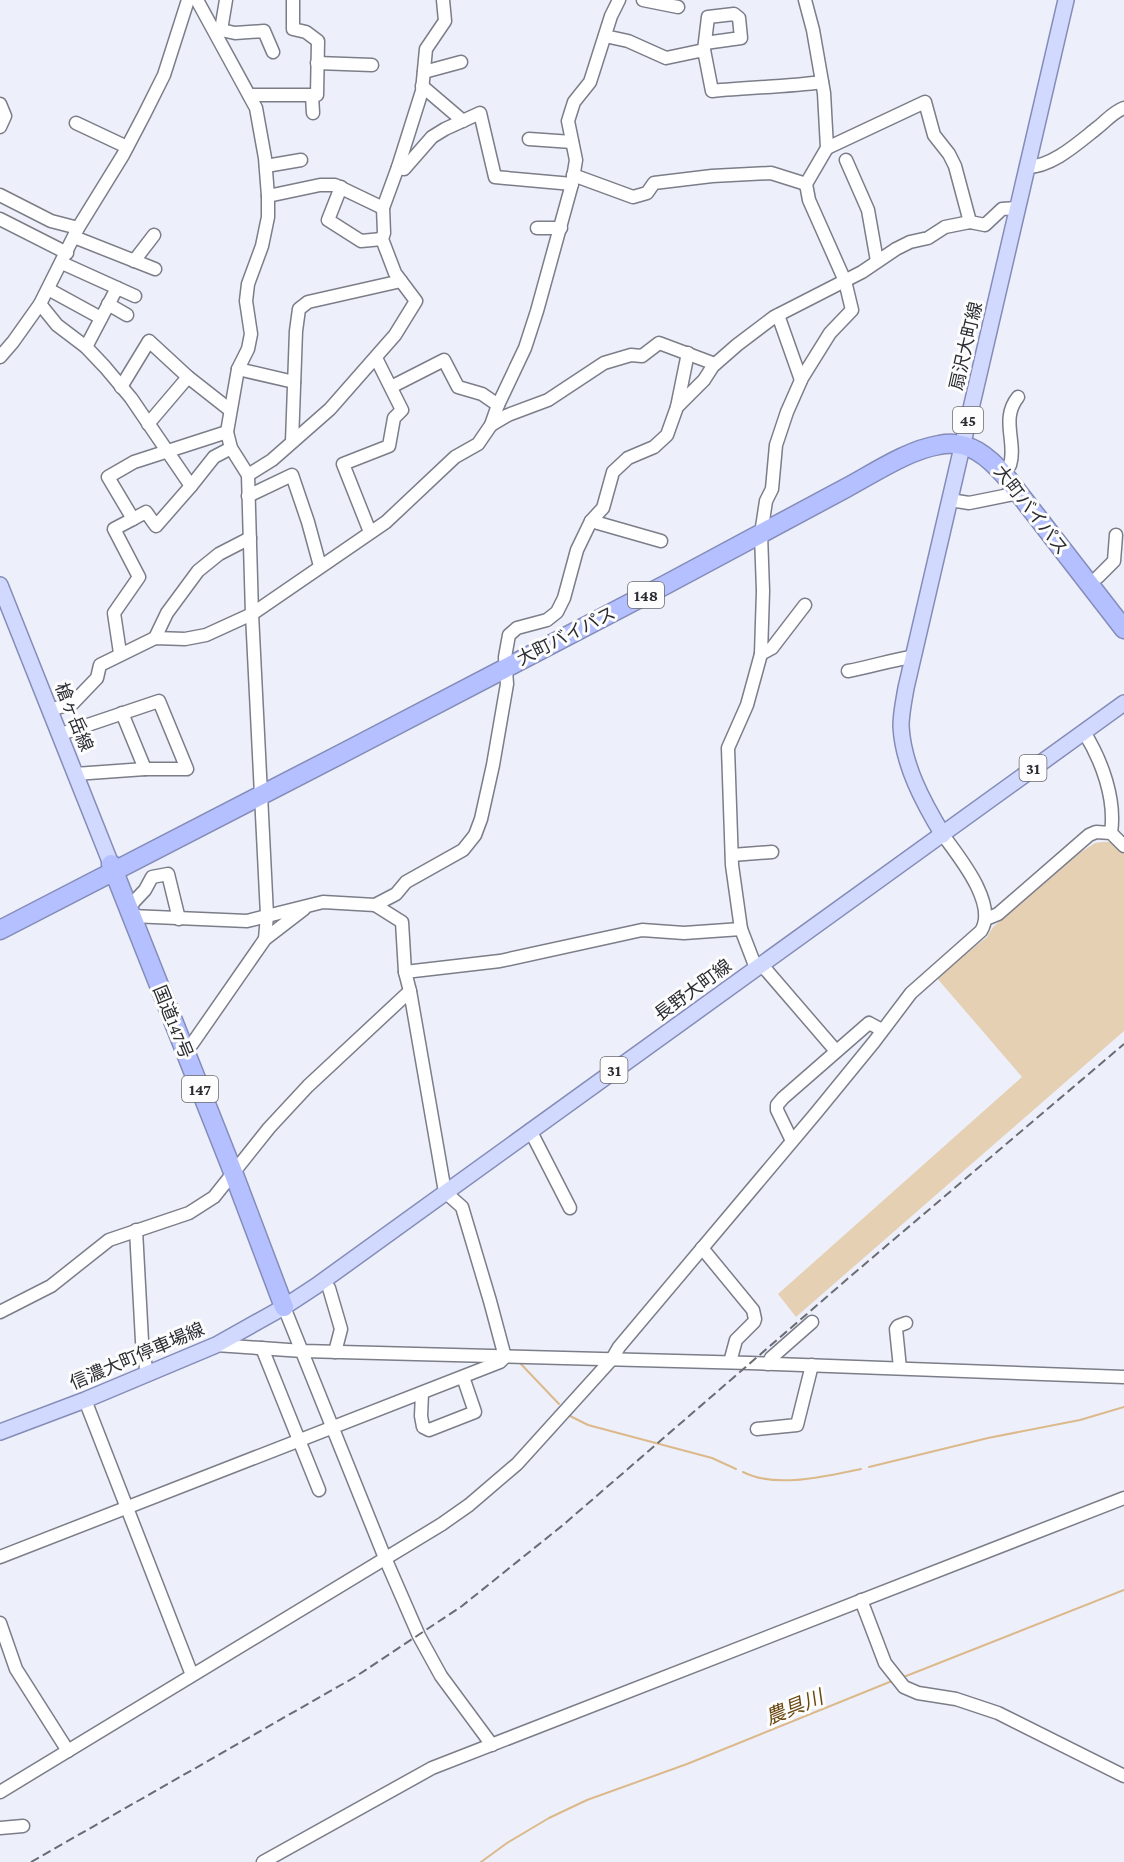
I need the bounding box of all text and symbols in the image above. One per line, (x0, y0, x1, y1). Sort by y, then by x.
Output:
street label: 扇沢大町線 (946, 300, 986, 392)
road number: 45 (953, 407, 983, 433)
street label: 大町バイパス (990, 461, 1072, 559)
road number: 148 (628, 582, 664, 608)
street label: 大町バイパス (514, 603, 618, 669)
street label: 槍ヶ岳線 (51, 680, 97, 754)
road number: 31 (1020, 755, 1046, 781)
street label: 長野大町線 (651, 955, 735, 1025)
street label: 国道147号 (149, 983, 197, 1061)
road number: 31 (600, 1057, 628, 1083)
road number: 147 (182, 1076, 218, 1102)
street label: 信濃大町停車場線 (67, 1319, 207, 1393)
water label: 農具川 (762, 1685, 828, 1728)

